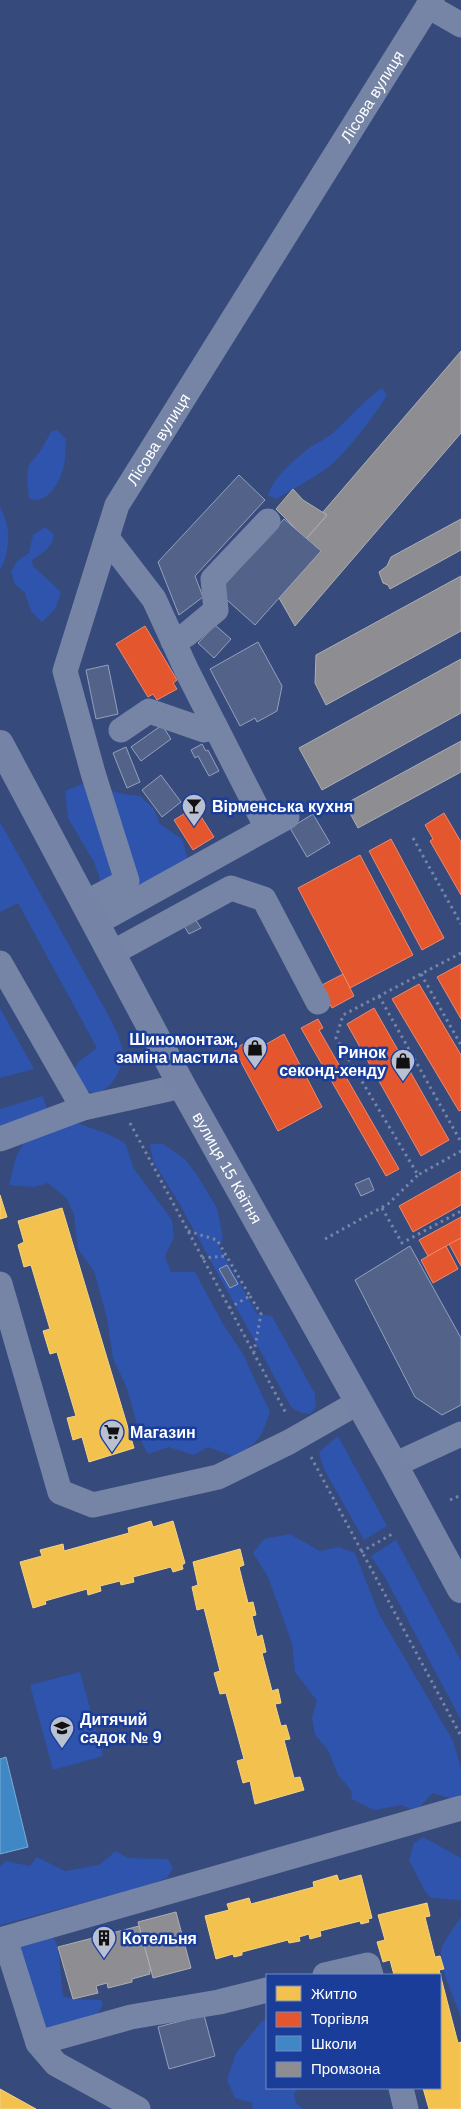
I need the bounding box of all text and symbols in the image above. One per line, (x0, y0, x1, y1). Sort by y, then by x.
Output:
street label: Лісова вулиця (337, 47, 407, 145)
street label: Лісова вулиця (123, 390, 193, 488)
bar icon: Вірменська кухня (181, 793, 207, 827)
place label: Вірменська кухня (212, 798, 353, 815)
place label: Шиномонтаж, заміна мастила (116, 1031, 238, 1066)
shop icon: Шиномонтаж, заміна мастила (242, 1035, 268, 1069)
place label: Ринок секонд-хенду (279, 1044, 387, 1079)
shop icon: Ринок секонд-хенду (390, 1048, 416, 1082)
street label: вулиця 15 Квітня (190, 1109, 266, 1226)
supermarket icon: Магазин (99, 1419, 125, 1453)
place label: Магазин (130, 1424, 196, 1441)
place label: Дитячий садок № 9 (80, 1711, 162, 1746)
school or university icon: Дитячий садок № 9 (49, 1715, 75, 1749)
building icon: Котельня (91, 1925, 117, 1959)
place label: Котельня (122, 1930, 197, 1947)
legend (266, 1974, 441, 2089)
text: Житло (311, 1985, 357, 2002)
text: Торгівля (311, 2010, 369, 2027)
text: Школи (311, 2035, 357, 2052)
text: Промзона (311, 2060, 381, 2077)

